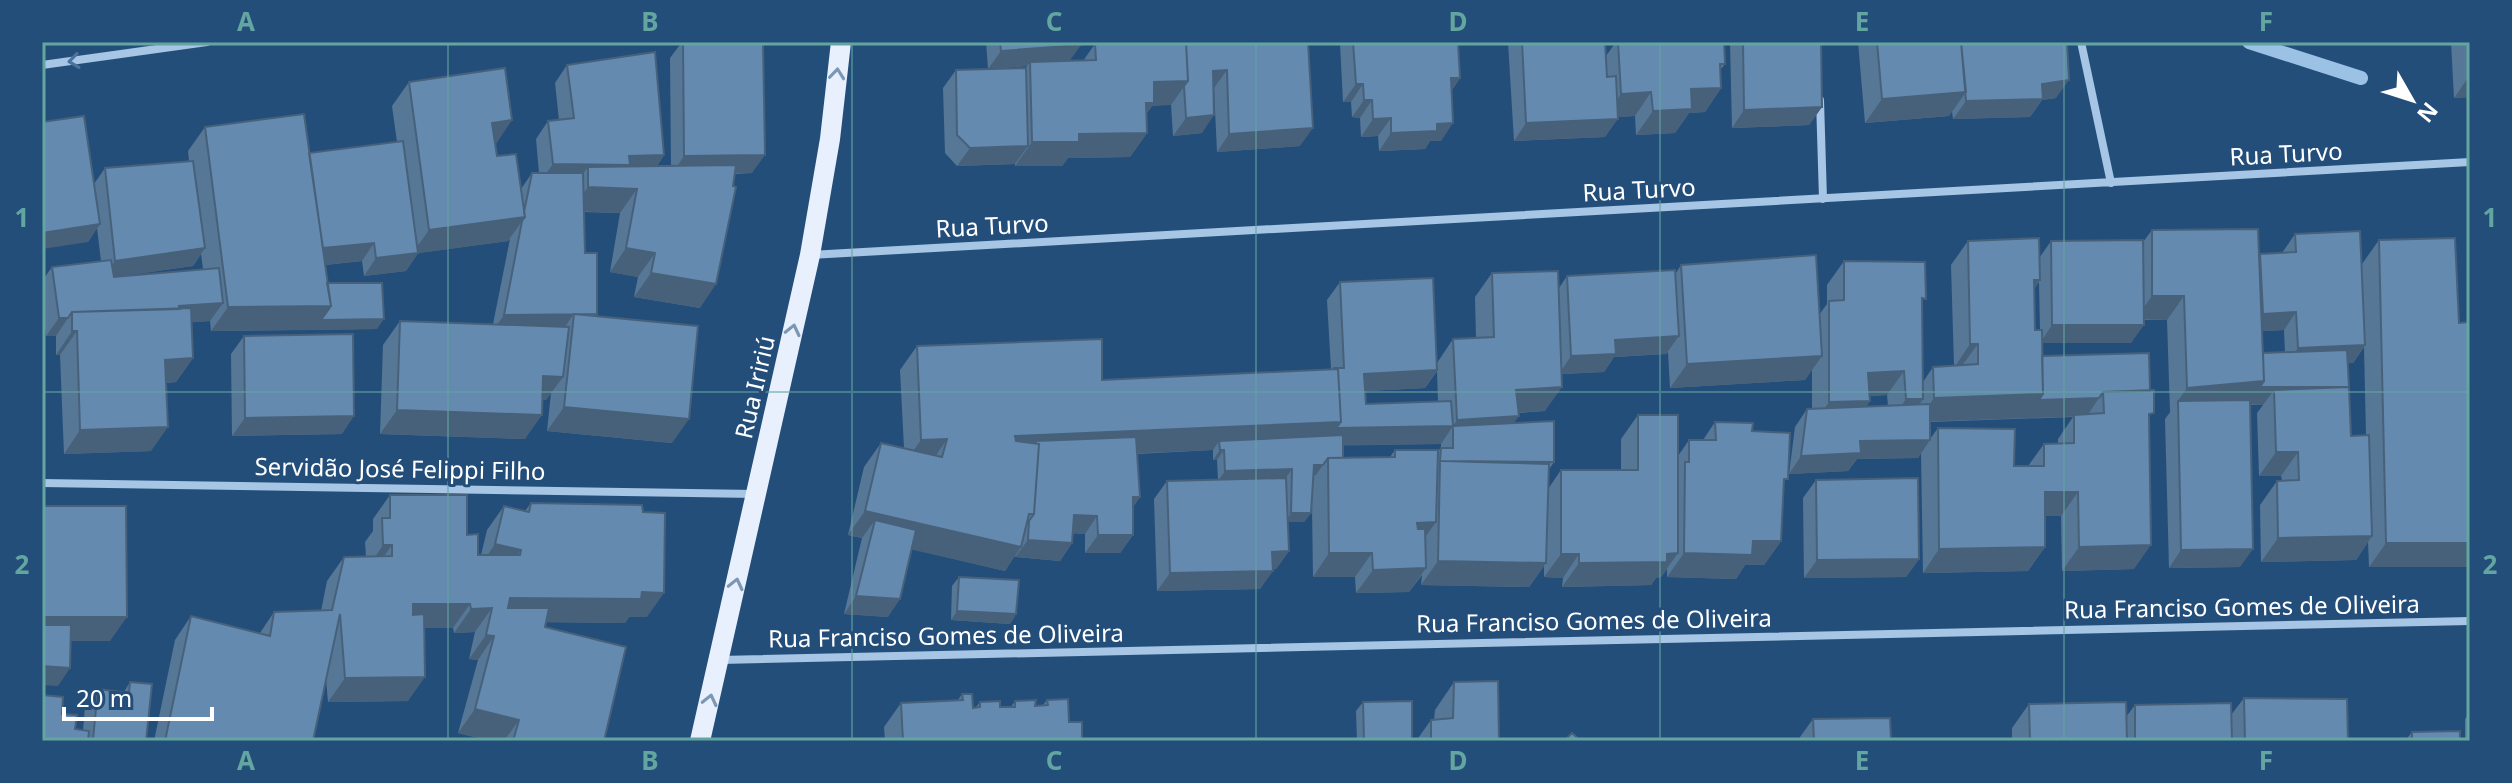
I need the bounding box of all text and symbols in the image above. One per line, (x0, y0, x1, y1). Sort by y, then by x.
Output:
text: A (237, 3, 255, 39)
text: B (641, 3, 659, 39)
text: C (1046, 3, 1062, 39)
text: D (1448, 3, 1468, 39)
text: E (1855, 3, 1869, 39)
text: F (2259, 3, 2273, 39)
one-way arrow (67, 52, 80, 69)
north arrow (2372, 60, 2452, 140)
one-way arrow (829, 67, 846, 80)
text: N (2411, 97, 2446, 130)
street label: Rua Turvo (2229, 134, 2343, 172)
street label: Rua Turvo (1582, 170, 1696, 208)
text: 1 (15, 199, 29, 235)
text: 1 (2483, 199, 2497, 235)
street label: Rua Turvo (935, 206, 1049, 244)
one-way arrow (784, 324, 801, 338)
street label: Rua Iririú (726, 332, 782, 442)
street label: Servidão José Felippi Filho (254, 449, 546, 487)
text: 2 (15, 546, 30, 582)
text: 2 (2483, 546, 2498, 582)
one-way arrow (727, 578, 744, 591)
street label: Rua Franciso Gomes de Oliveira (2064, 586, 2420, 626)
street label: Rua Franciso Gomes de Oliveira (1416, 600, 1772, 640)
street label: Rua Franciso Gomes de Oliveira (768, 615, 1124, 655)
scale bar (64, 671, 212, 721)
text: 20 m (76, 681, 132, 714)
one-way arrow (700, 694, 717, 708)
text: A (237, 742, 255, 778)
text: B (641, 742, 659, 778)
text: C (1046, 742, 1062, 778)
text: D (1448, 742, 1468, 778)
text: E (1855, 742, 1869, 778)
text: F (2259, 742, 2273, 778)

